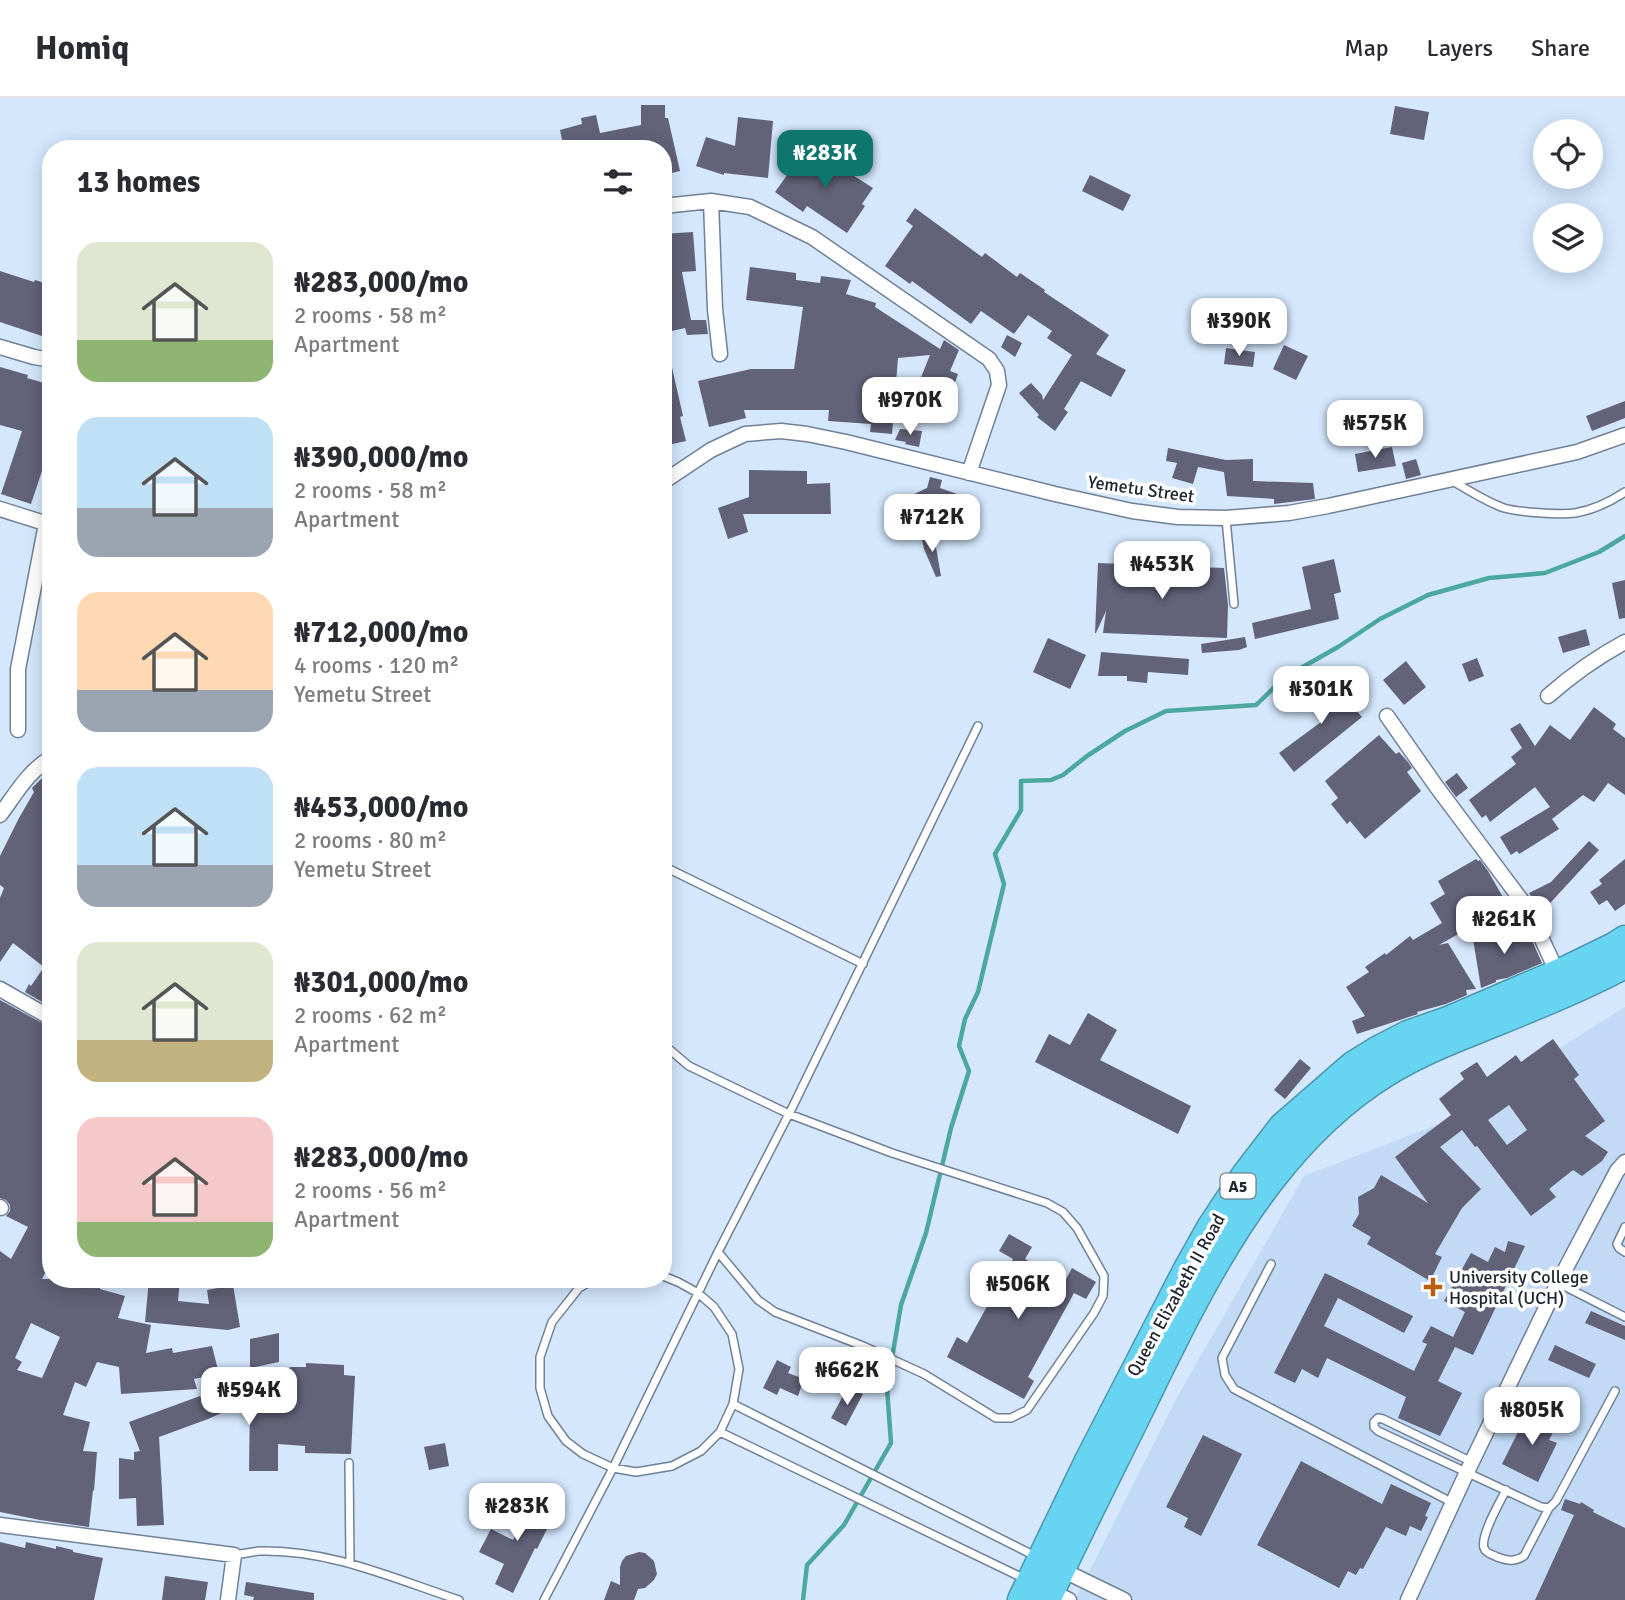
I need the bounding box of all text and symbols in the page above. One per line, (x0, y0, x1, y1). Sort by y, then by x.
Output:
text: Homiq (35, 28, 129, 69)
text: Map (1344, 33, 1389, 63)
text: Layers (1427, 33, 1493, 63)
text: Share (1531, 33, 1590, 63)
map controls (1533, 119, 1603, 273)
button: locate (1533, 119, 1603, 189)
pin: ₦283K (776, 130, 874, 190)
text: ₦283K (793, 138, 857, 167)
icon: filters (599, 163, 637, 201)
text: 13 homes (77, 164, 200, 201)
button: layers (1533, 203, 1603, 273)
text: ₦283,000/mo (294, 264, 468, 301)
icon: home (133, 270, 217, 354)
pin: ₦390K (1190, 299, 1288, 358)
text: 2 rooms · 58 m² (294, 301, 447, 330)
text: ₦390K (1207, 306, 1271, 335)
text: Apartment (294, 330, 399, 359)
pin: ₦970K (861, 378, 959, 437)
text: ₦970K (878, 385, 942, 414)
pin: ₦575K (1326, 400, 1424, 460)
text: ₦575K (1343, 408, 1407, 437)
text: ₦390,000/mo (294, 439, 468, 476)
icon: home (133, 445, 217, 529)
street label: Yemetu Street (1086, 471, 1196, 507)
text: 2 rooms · 58 m² (294, 476, 447, 505)
pin: ₦712K (883, 494, 981, 554)
text: ₦712K (900, 502, 964, 531)
text: Apartment (294, 505, 399, 534)
pin: ₦453K (1113, 542, 1211, 601)
text: ₦453K (1130, 549, 1194, 578)
text: ₦712,000/mo (294, 614, 468, 651)
icon: home (133, 620, 217, 704)
text: 4 rooms · 120 m² (294, 651, 459, 680)
pin: ₦301K (1272, 666, 1370, 726)
text: ₦301K (1289, 674, 1353, 703)
text: Yemetu Street (294, 680, 431, 709)
text: ₦453,000/mo (294, 789, 468, 826)
icon: home (133, 795, 217, 879)
text: 2 rooms · 80 m² (294, 826, 447, 855)
text: Yemetu Street (294, 855, 431, 884)
pin: ₦261K (1455, 896, 1553, 956)
text: ₦261K (1472, 904, 1536, 933)
text: ₦301,000/mo (294, 964, 468, 1001)
icon: home (133, 970, 217, 1054)
text: 2 rooms · 62 m² (294, 1001, 447, 1030)
text: Apartment (294, 1030, 399, 1059)
text: ₦283,000/mo (294, 1139, 468, 1176)
icon: home (133, 1145, 217, 1229)
road number: A5 (1220, 1174, 1256, 1198)
text: 2 rooms · 56 m² (294, 1176, 447, 1205)
text: Apartment (294, 1205, 399, 1234)
street label: Queen Elizabeth II Road (1122, 1210, 1230, 1380)
pin: ₦506K (969, 1262, 1067, 1321)
place label: University College Hospital (UCH) (1449, 1266, 1588, 1309)
text: ₦506K (986, 1269, 1050, 1298)
marker: University College Hospital (UCH) (1423, 1277, 1443, 1297)
pin: ₦662K (798, 1348, 896, 1407)
text: ₦662K (815, 1355, 879, 1384)
pin: ₦594K (200, 1368, 298, 1427)
text: ₦594K (217, 1375, 281, 1404)
pin: ₦805K (1483, 1388, 1581, 1447)
text: ₦805K (1500, 1395, 1564, 1424)
pin: ₦283K (468, 1484, 566, 1543)
text: ₦283K (485, 1491, 549, 1520)

